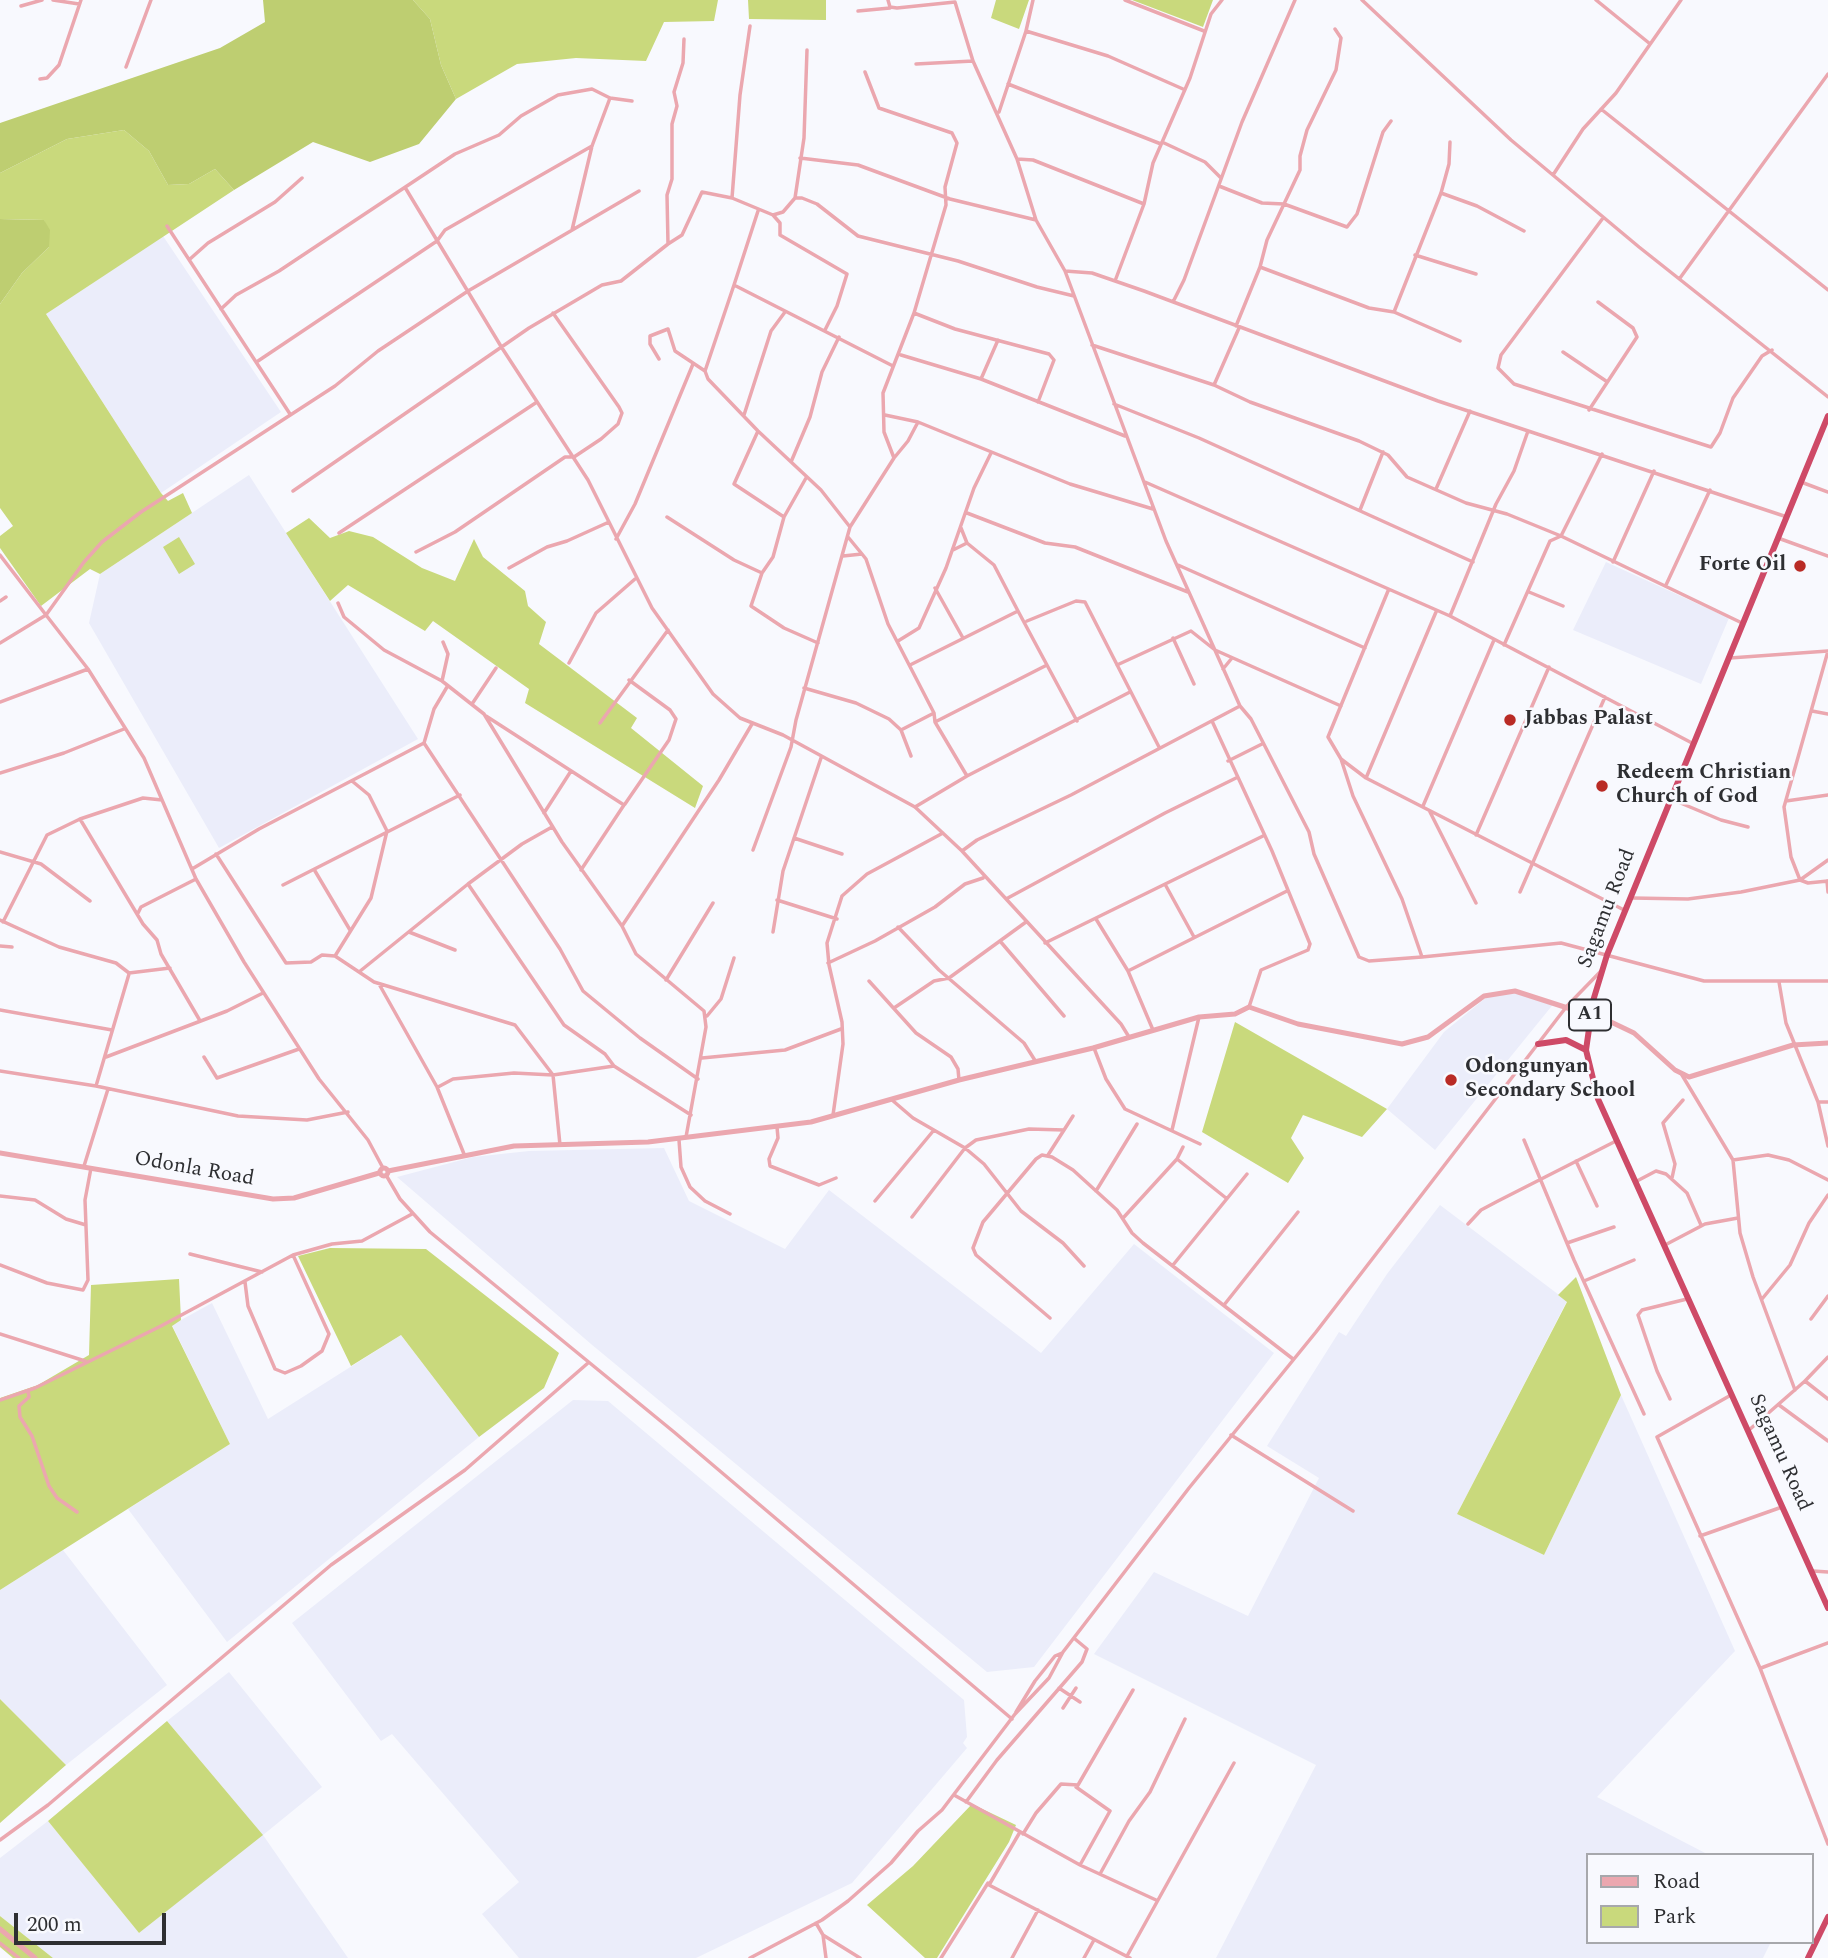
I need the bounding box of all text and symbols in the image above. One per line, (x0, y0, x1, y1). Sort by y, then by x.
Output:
place label: Forte Oil (1699, 553, 1786, 579)
marker: Forte Oil (1792, 558, 1808, 574)
place label: Jabbas Palast (1524, 707, 1653, 733)
marker: Jabbas Palast (1502, 712, 1518, 728)
place label: Redeem Christian Church of God (1616, 761, 1791, 811)
marker: Redeem Christian Church of God (1594, 778, 1610, 794)
street label: Sagamu Road (1574, 846, 1642, 972)
road number: A1 (1569, 1000, 1611, 1030)
place label: Odongunyan Secondary School (1465, 1055, 1635, 1105)
marker: Odongunyan Secondary School (1443, 1072, 1459, 1088)
street label: Odonla Road (132, 1147, 256, 1193)
street label: Sagamu Road (1742, 1390, 1816, 1516)
legend (1587, 1853, 1814, 1944)
text: Road (1653, 1866, 1700, 1898)
scale bar (18, 1898, 170, 1942)
text: Park (1653, 1901, 1696, 1933)
text: 200 m (27, 1909, 82, 1941)

